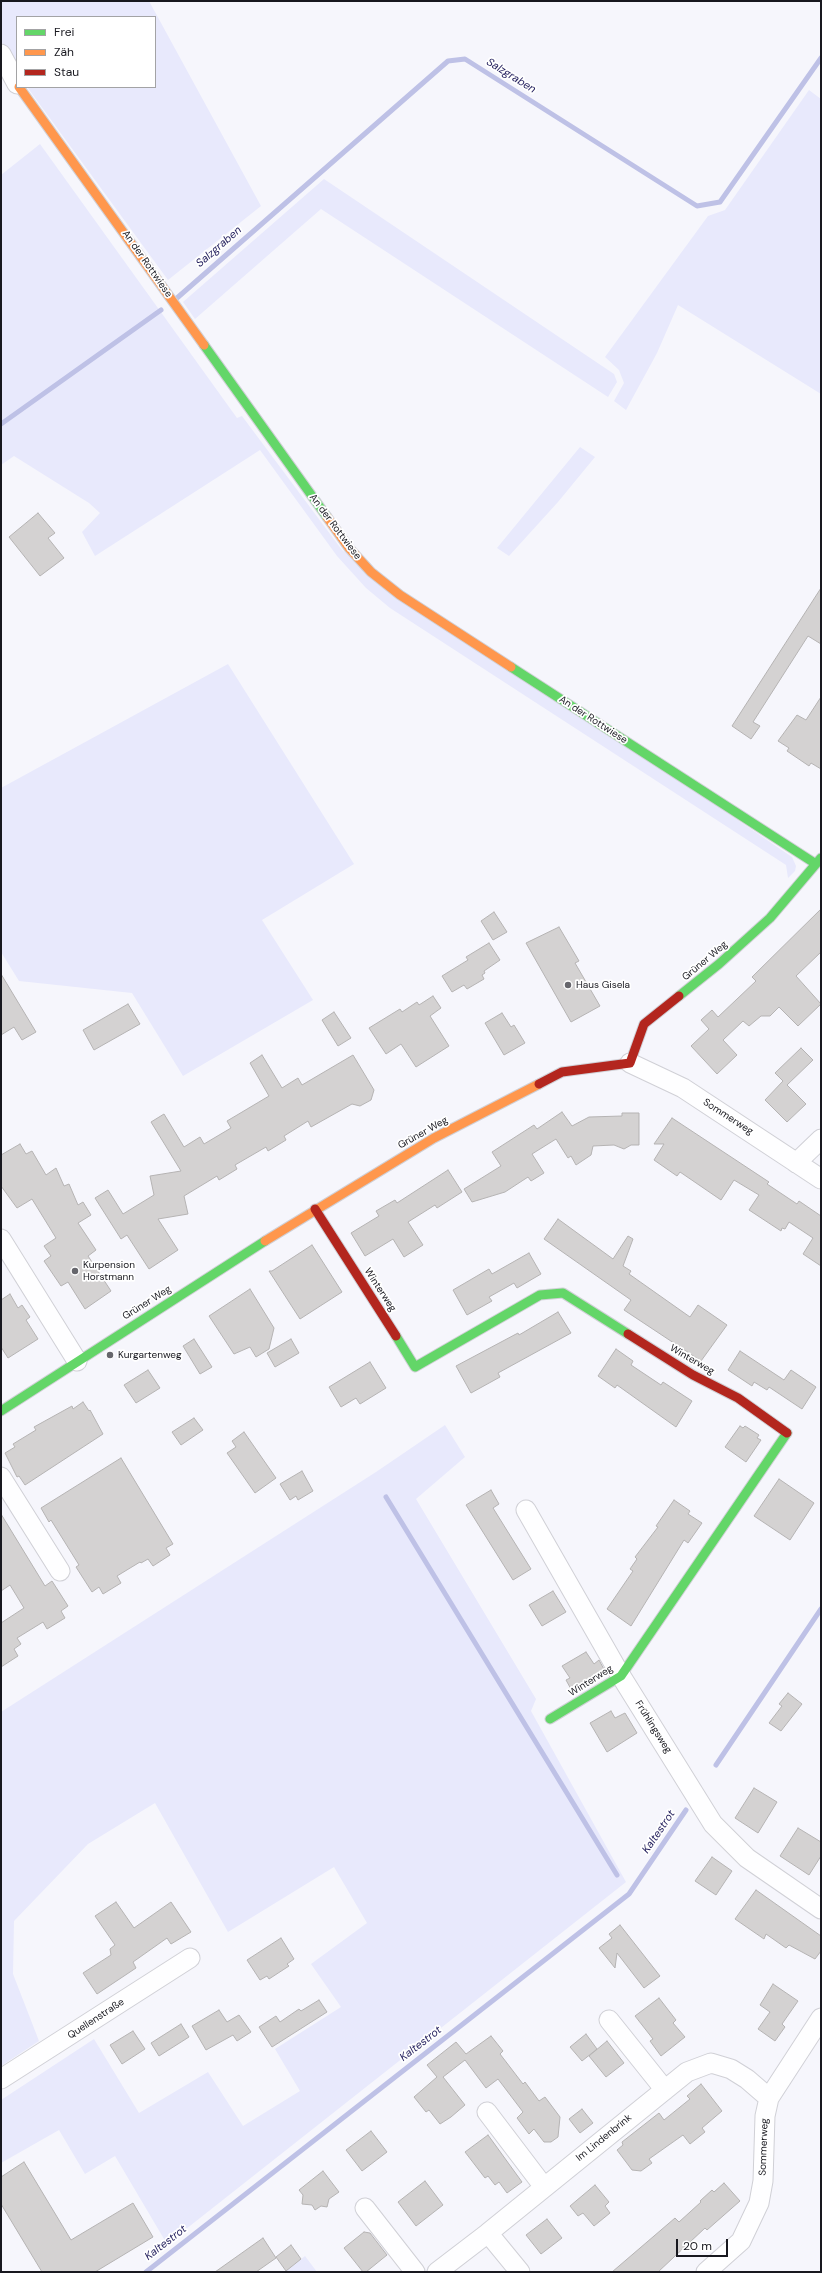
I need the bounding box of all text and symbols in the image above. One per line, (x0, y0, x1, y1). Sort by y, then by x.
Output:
legend (16, 16, 156, 88)
text: Frei (54, 24, 74, 40)
text: Zäh (54, 44, 74, 60)
water label: Salzgraben (484, 56, 538, 96)
text: Stau (54, 64, 79, 80)
water label: Salzgraben (194, 224, 244, 270)
street label: An der Rottwiese (119, 228, 175, 300)
street label: An der Rottwiese (306, 492, 364, 562)
street label: An der Rottwiese (557, 693, 629, 747)
street label: Grüner Weg (680, 939, 730, 983)
place label: Haus Gisela (576, 979, 630, 991)
marker: Haus Gisela (563, 980, 573, 990)
street label: Sommerweg (701, 1096, 755, 1138)
street label: Grüner Weg (396, 1114, 450, 1152)
place label: Kurpension Horstmann (83, 1259, 135, 1282)
marker: Kurpension Horstmann (70, 1266, 80, 1276)
street label: Winterweg (361, 1266, 399, 1314)
street label: Grüner Weg (120, 1283, 174, 1323)
street label: Winterweg (668, 1342, 716, 1378)
place label: Kurgartenweg (118, 1349, 182, 1361)
marker: Kurgartenweg (105, 1350, 115, 1360)
street label: Winterweg (567, 1663, 615, 1699)
street label: Frühlingsweg (632, 1698, 674, 1756)
water label: Kaltestrot (640, 1808, 678, 1856)
street label: Quellenstraße (65, 1996, 127, 2042)
water label: Kaltestrot (398, 2024, 444, 2064)
street label: Im Lindenbrink (574, 2112, 634, 2164)
street label: Sommerweg (757, 2118, 771, 2176)
water label: Kaltestrot (143, 2223, 189, 2263)
scale bar (678, 2231, 730, 2257)
text: 20 m (683, 2238, 712, 2254)

